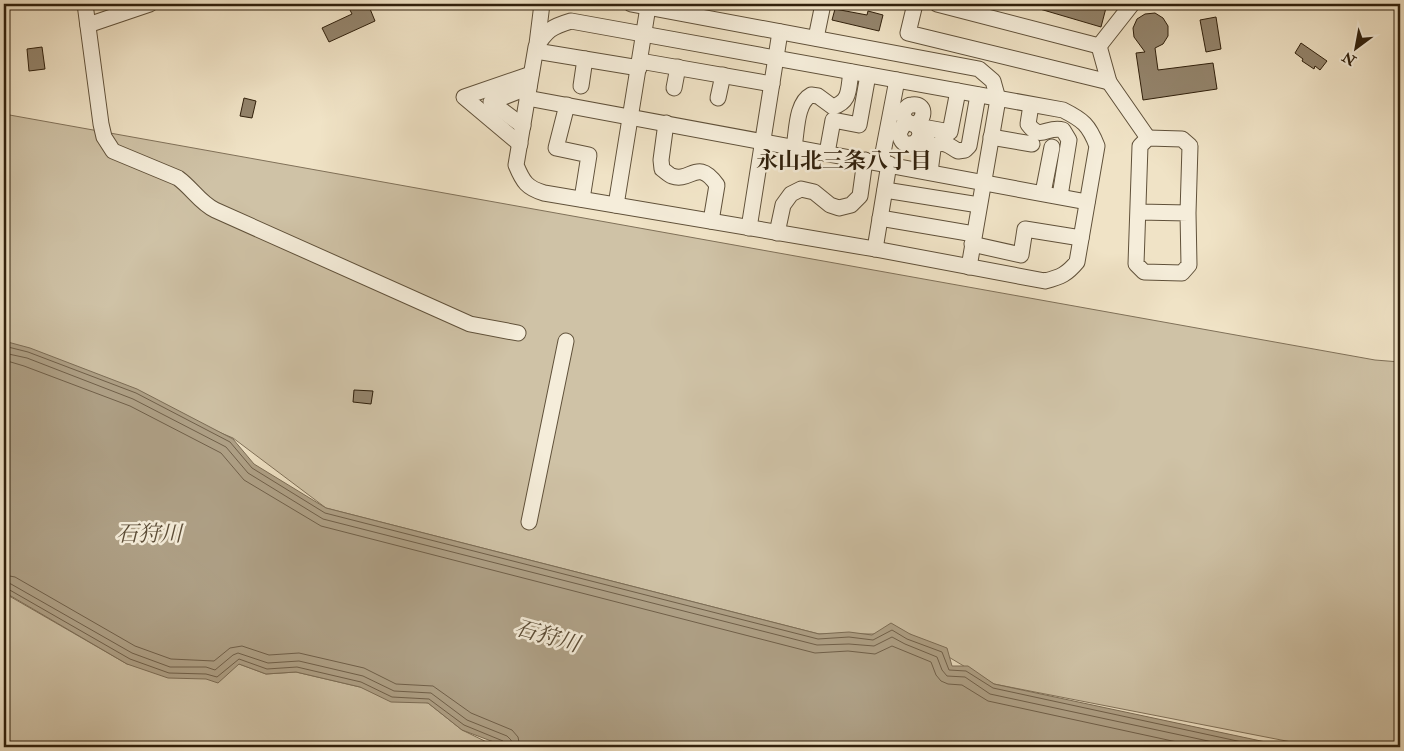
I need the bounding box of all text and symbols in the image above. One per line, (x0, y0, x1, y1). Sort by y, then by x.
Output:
north arrow (1332, 22, 1382, 72)
text: N (1339, 48, 1360, 70)
district label: 永山北三条八丁目 (756, 147, 932, 175)
water label: 石狩川 (116, 520, 184, 548)
water label: 石狩川 (511, 613, 584, 659)

